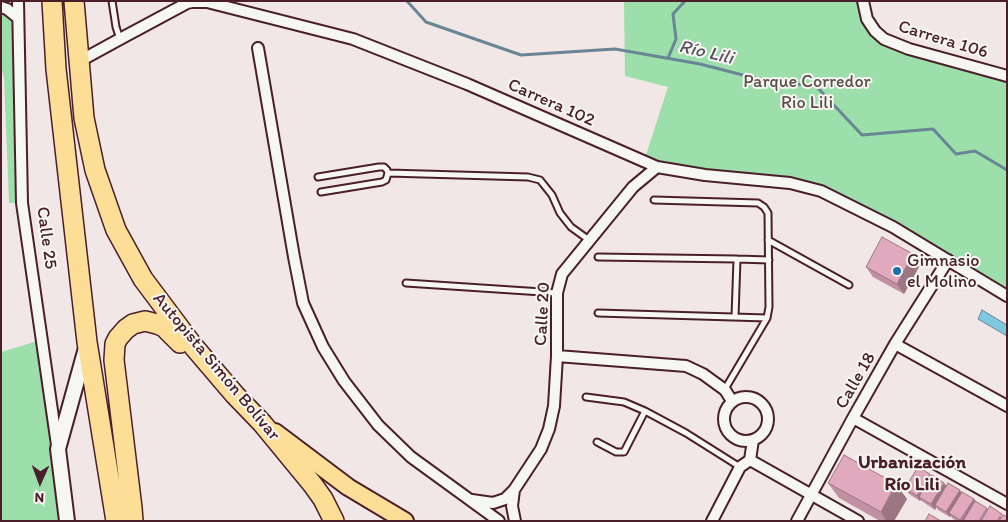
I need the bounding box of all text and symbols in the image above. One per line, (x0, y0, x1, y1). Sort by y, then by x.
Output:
street label: Carrera 106 (895, 16, 991, 64)
water label: Río Lili (677, 36, 735, 70)
park label: Parque Corredor Rio Lili (743, 71, 871, 114)
street label: Carrera 102 (504, 74, 598, 132)
street label: Calle 25 (31, 205, 61, 271)
place label: Gimnasio el Molino (907, 250, 980, 292)
marker: Gimnasio el Molino (891, 265, 903, 277)
street label: Calle 20 (531, 281, 555, 347)
street label: Autopista Simón Bolívar (148, 289, 284, 445)
street label: Calle 18 (831, 349, 881, 413)
district label: Urbanización Río Lili (858, 452, 966, 496)
north arrow (15, 457, 65, 507)
text: N (34, 489, 44, 506)

